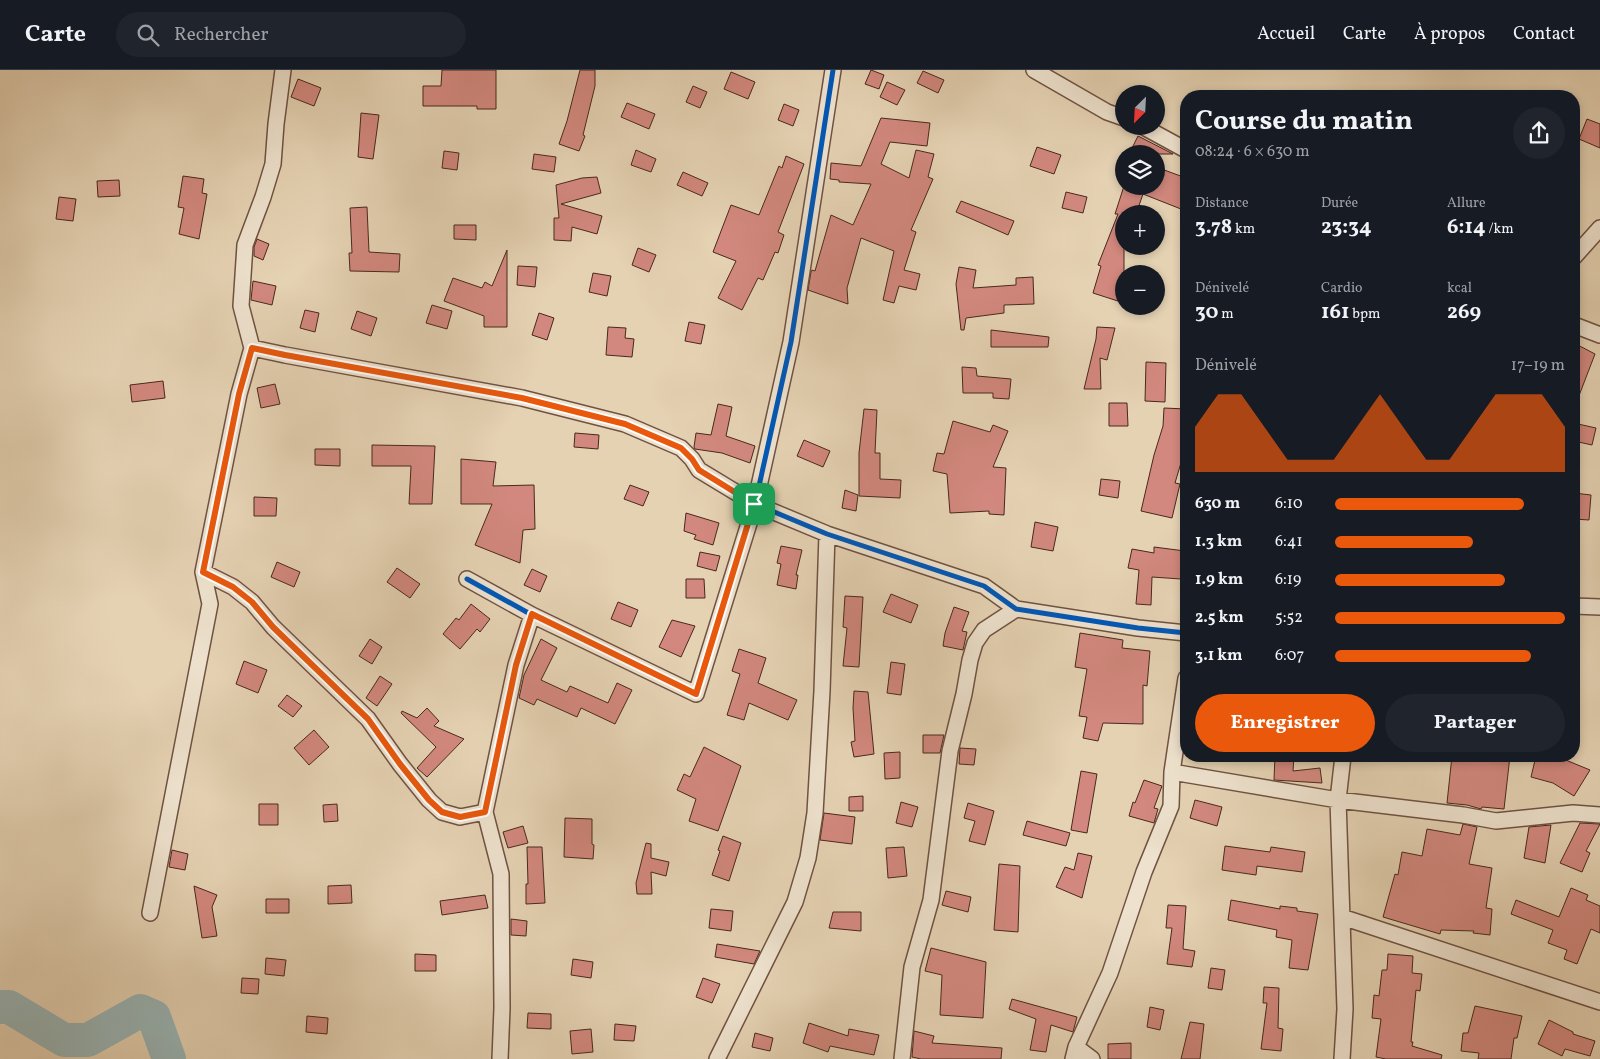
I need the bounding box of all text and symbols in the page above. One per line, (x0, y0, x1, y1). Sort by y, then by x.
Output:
search box (116, 12, 466, 57)
text: Carte (25, 18, 86, 52)
icon: search (134, 21, 162, 49)
text: Rechercher (174, 22, 268, 48)
text: Accueil (1257, 22, 1315, 47)
text: Carte (1343, 22, 1386, 47)
text: À propos (1414, 22, 1485, 47)
text: Contact (1513, 22, 1575, 47)
north arrow (1115, 85, 1165, 135)
map controls (1115, 85, 1165, 315)
text: Course du matin (1195, 102, 1413, 141)
button: share (1513, 107, 1565, 159)
text: 08:24 · 6 × 630 m (1195, 141, 1310, 163)
button: layers (1115, 145, 1165, 195)
text: Distance (1195, 194, 1249, 213)
text: Durée (1321, 194, 1358, 213)
text: Allure (1447, 194, 1486, 213)
button: + (1115, 205, 1165, 255)
text: 3.78 (1195, 213, 1232, 242)
text: 23:34 (1321, 213, 1372, 242)
text: 6:14 (1447, 213, 1486, 242)
text: km (1232, 220, 1255, 239)
text: /km (1486, 220, 1514, 239)
button: − (1115, 265, 1165, 315)
text: Dénivelé (1195, 279, 1249, 298)
text: Cardio (1321, 279, 1363, 298)
text: kcal (1447, 279, 1472, 298)
text: 30 (1195, 298, 1218, 327)
text: 161 (1321, 298, 1349, 327)
text: 269 (1447, 298, 1481, 327)
text: m (1218, 305, 1234, 324)
text: bpm (1349, 305, 1380, 324)
text: Dénivelé (1195, 355, 1257, 377)
text: 17–19 m (1511, 355, 1565, 377)
pin (733, 483, 775, 525)
icon: arrive (740, 490, 768, 518)
text: 630 m (1195, 493, 1240, 515)
text: 6:10 (1275, 493, 1303, 515)
text: 1.3 km (1195, 531, 1242, 553)
text: 6:41 (1275, 531, 1303, 553)
text: 1.9 km (1195, 569, 1243, 591)
text: 6:19 (1275, 569, 1301, 591)
text: 2.5 km (1195, 607, 1244, 629)
text: 5:52 (1275, 607, 1303, 629)
text: 3.1 km (1195, 645, 1243, 667)
text: 6:07 (1275, 645, 1304, 667)
button: Enregistrer (1195, 694, 1375, 752)
button: Partager (1385, 694, 1565, 752)

